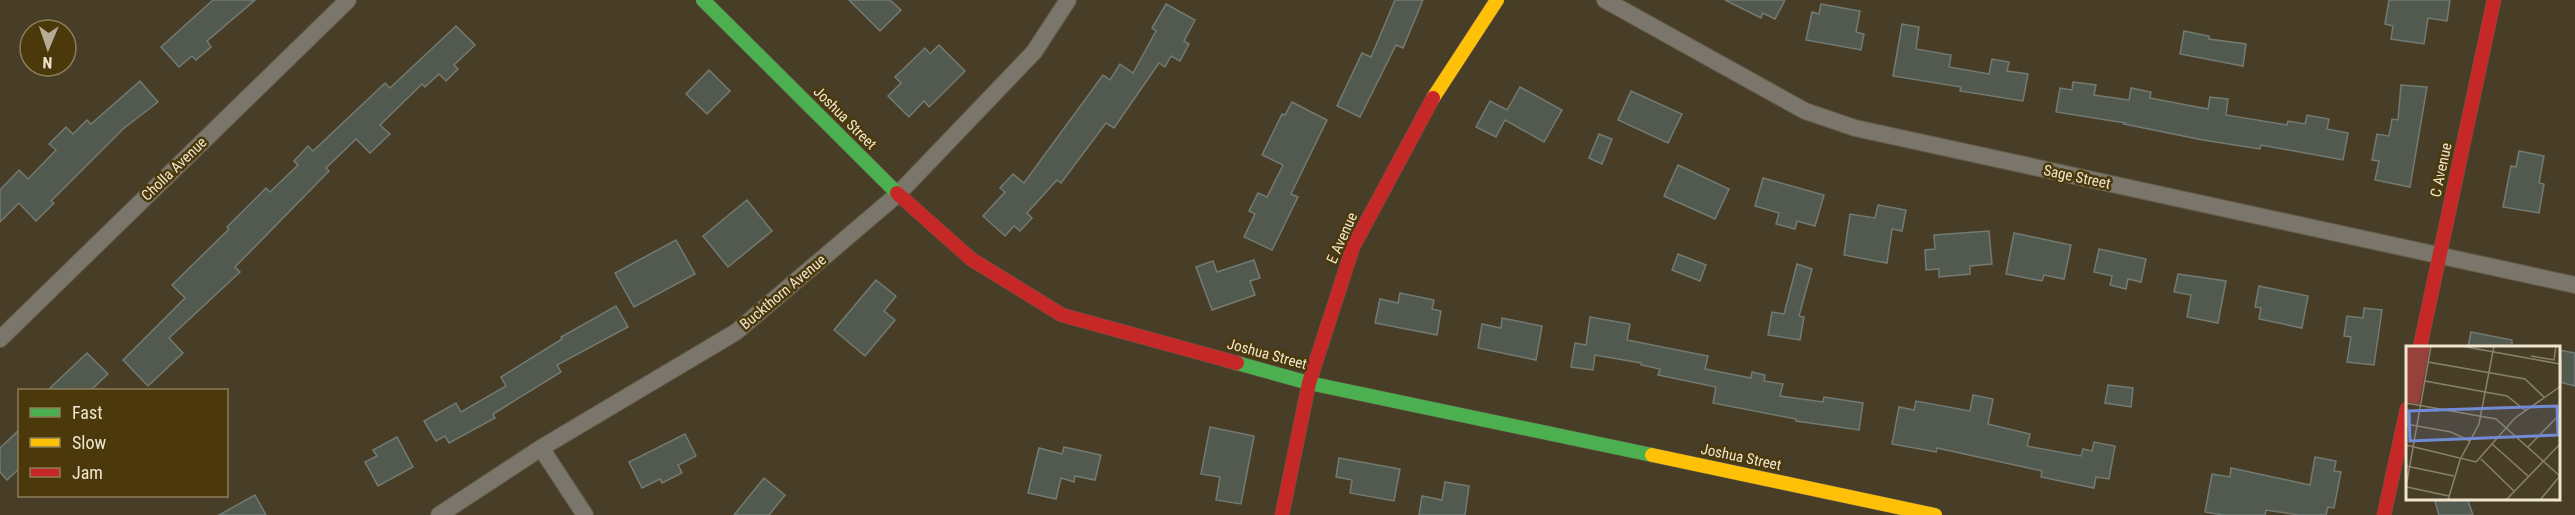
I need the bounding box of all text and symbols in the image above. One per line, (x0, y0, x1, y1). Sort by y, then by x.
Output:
north arrow (18, 18, 78, 78)
text: N (42, 53, 53, 72)
street label: Joshua Street (810, 83, 880, 153)
street label: Cholla Avenue (138, 133, 210, 205)
street label: C Avenue (2426, 141, 2456, 199)
street label: Sage Street (2042, 161, 2112, 193)
street label: E Avenue (1323, 210, 1361, 266)
street label: Buckthorn Avenue (736, 251, 830, 333)
street label: Joshua Street (1225, 335, 1309, 373)
inset map (2406, 346, 2560, 500)
legend (18, 389, 228, 497)
text: Fast (72, 402, 103, 423)
text: Slow (72, 432, 107, 453)
street label: Joshua Street (1699, 440, 1783, 474)
text: Jam (72, 462, 103, 483)

